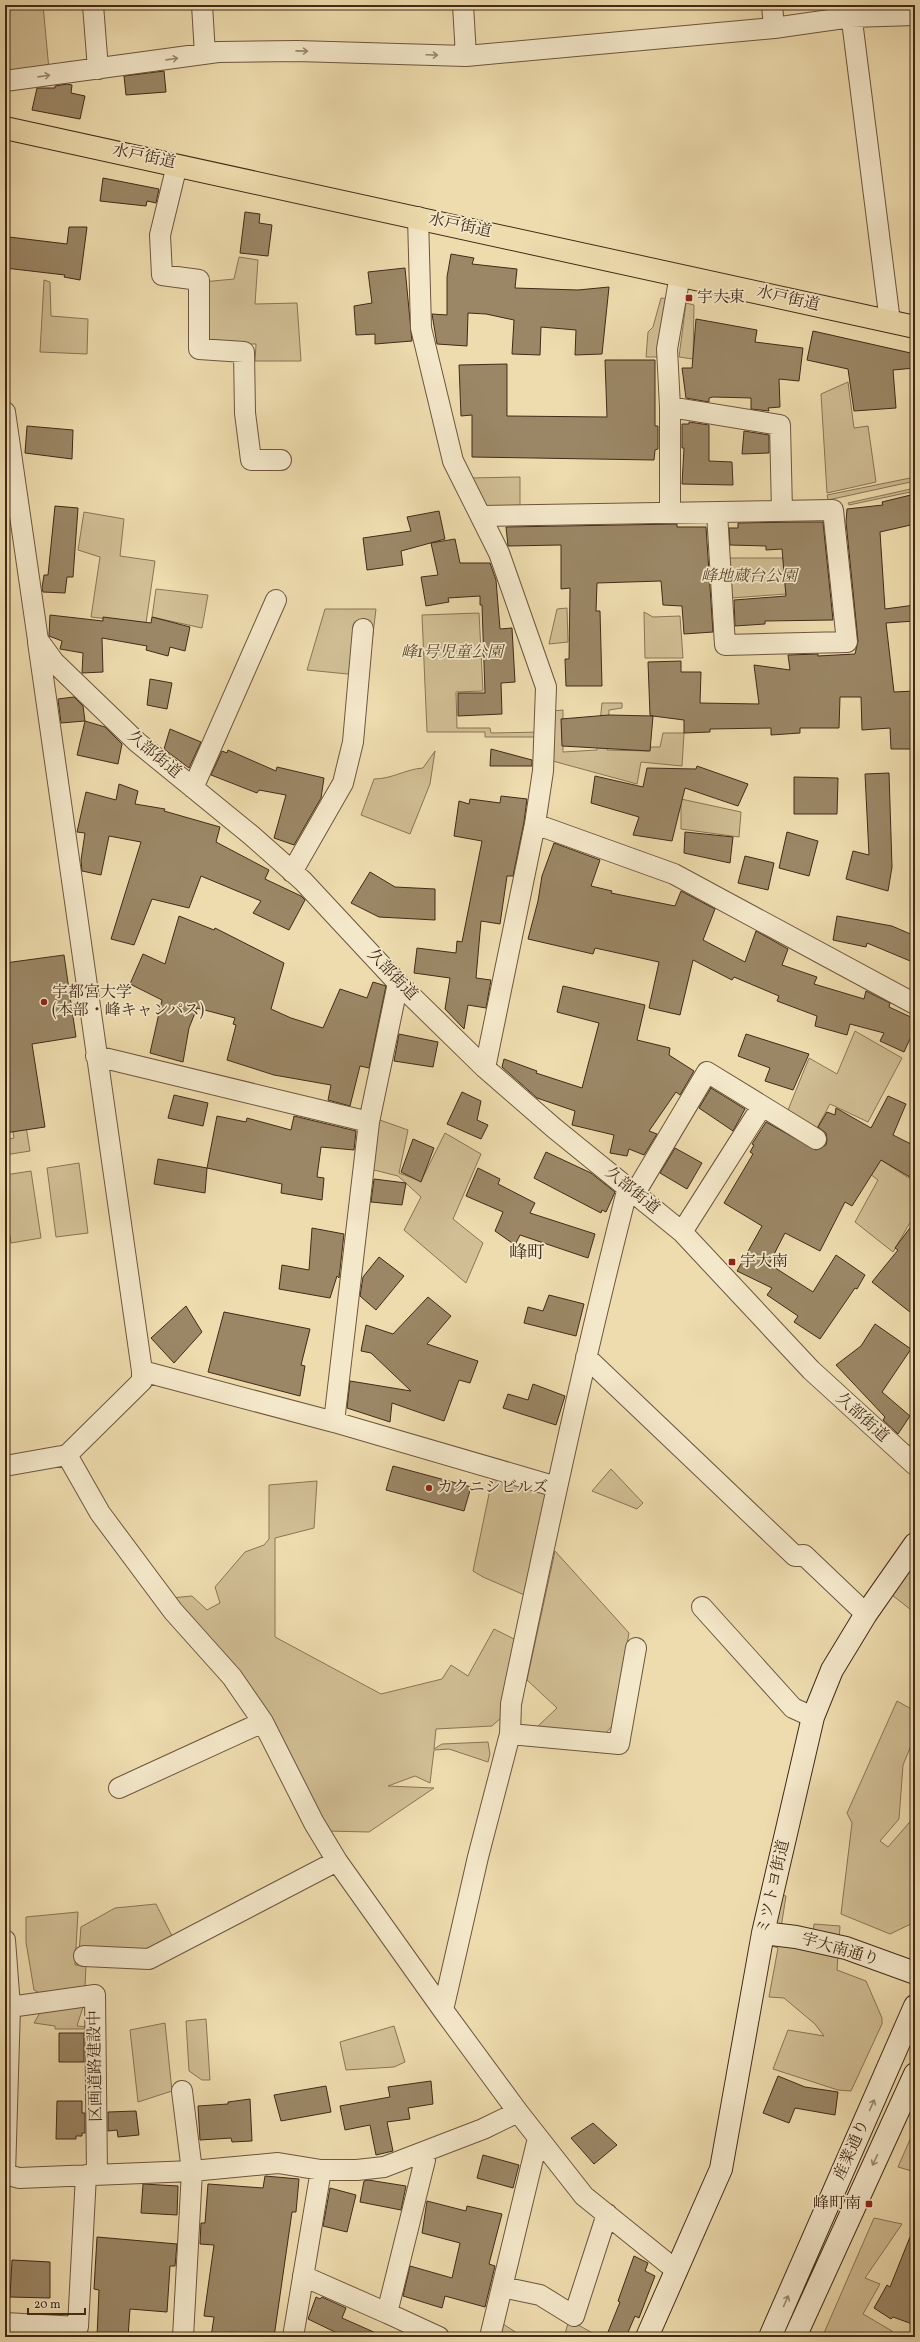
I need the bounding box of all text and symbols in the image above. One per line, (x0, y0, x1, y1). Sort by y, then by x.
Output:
one-way arrow (295, 47, 308, 55)
one-way arrow (425, 51, 438, 59)
one-way arrow (166, 55, 179, 63)
one-way arrow (37, 72, 50, 80)
street label: 水戸街道 (110, 140, 178, 174)
street label: 水戸街道 (426, 209, 494, 243)
street label: 水戸街道 (754, 281, 822, 317)
place label: 宇大東 (697, 287, 745, 309)
marker: 宇大東 (684, 293, 694, 303)
park label: 峰地蔵台公園 (701, 566, 800, 588)
park label: 峰1号児童公園 (401, 642, 506, 664)
street label: 久部街道 (122, 726, 186, 784)
street label: 久部街道 (362, 944, 422, 1006)
place label: 宇都宮大学 (本部・峰キャンパス) (52, 982, 205, 1022)
marker: 宇都宮大学 (本部・峰キャンパス) (39, 997, 49, 1007)
street label: 久部街道 (600, 1162, 664, 1220)
district label: 峰町 (509, 1241, 545, 1266)
place label: 宇大南 (740, 1251, 788, 1273)
marker: 宇大南 (727, 1257, 737, 1267)
street label: 久部街道 (831, 1388, 893, 1448)
place label: カクニシビルズ (437, 1477, 548, 1499)
marker: カクニシビルズ (424, 1483, 434, 1493)
street label: ミツトヨ街道 (752, 1838, 796, 1936)
street label: 宇大南通り (799, 1928, 881, 1972)
street label: 区画道路建設中 (84, 2010, 108, 2122)
one-way arrow (868, 2100, 876, 2112)
street label: 産業通り (829, 2116, 875, 2184)
one-way arrow (871, 2154, 878, 2166)
place label: 峰町南 (813, 2193, 861, 2215)
marker: 峰町南 (864, 2199, 874, 2209)
scale bar (28, 2290, 85, 2316)
one-way arrow (783, 2296, 790, 2308)
text: 20 m (34, 2297, 61, 2313)

